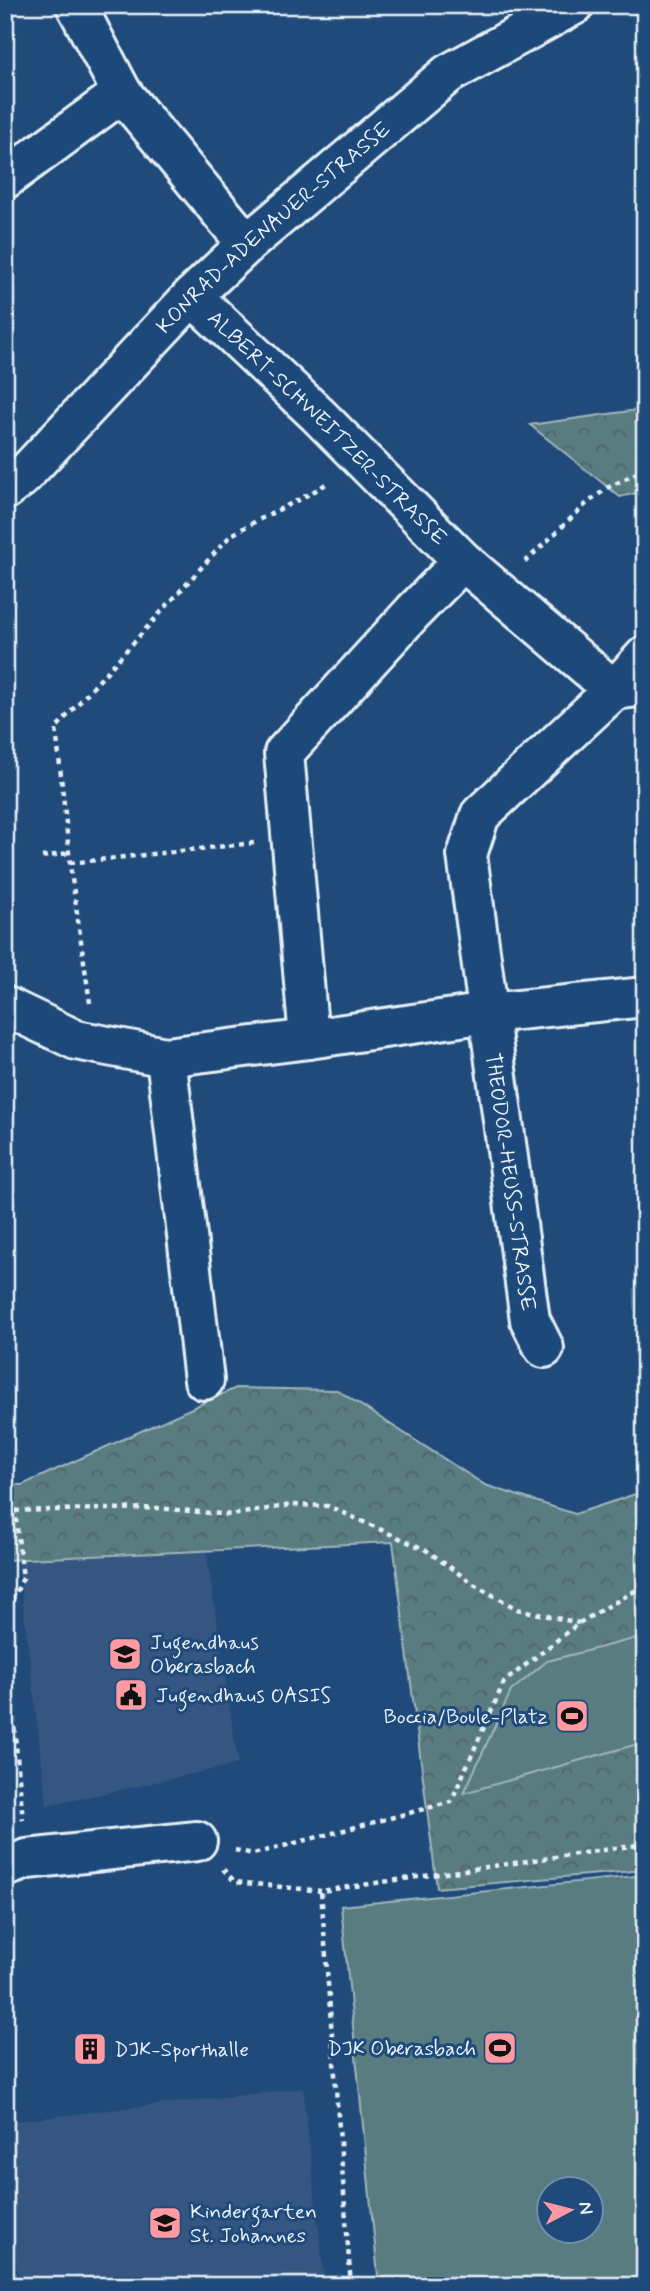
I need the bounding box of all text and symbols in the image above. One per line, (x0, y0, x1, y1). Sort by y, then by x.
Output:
street label: KONRAD-ADENAUER-STRASSE (151, 115, 397, 340)
street label: ALBERT-SCHWEITZER-STRASSE (201, 305, 453, 552)
street label: THEODOR-HEUSS-STRASSE (478, 1051, 542, 1313)
place label: Jugendhaus Oberasbach (150, 1629, 259, 1681)
school or university icon: Jugendhaus Oberasbach (106, 1635, 144, 1673)
public building icon: Jugendhaus OASIS (112, 1676, 150, 1714)
place label: Jugendhaus OASIS (156, 1682, 331, 1712)
sports icon: Boccia/Boule-Platz (553, 1697, 591, 1735)
place label: Boccia/Boule-Platz (384, 1703, 548, 1731)
sports icon: DJK Oberasbach (481, 2029, 519, 2067)
building icon: DJK-Sporthalle (71, 2030, 109, 2068)
place label: DJK Oberasbach (328, 2035, 476, 2063)
place label: DJK-Sporthalle (114, 2036, 249, 2064)
north arrow (534, 2176, 604, 2246)
place label: Kindergarten St. Johannes (190, 2198, 317, 2250)
text: N (572, 2200, 599, 2216)
school or university icon: Kindergarten St. Johannes (146, 2204, 184, 2242)

